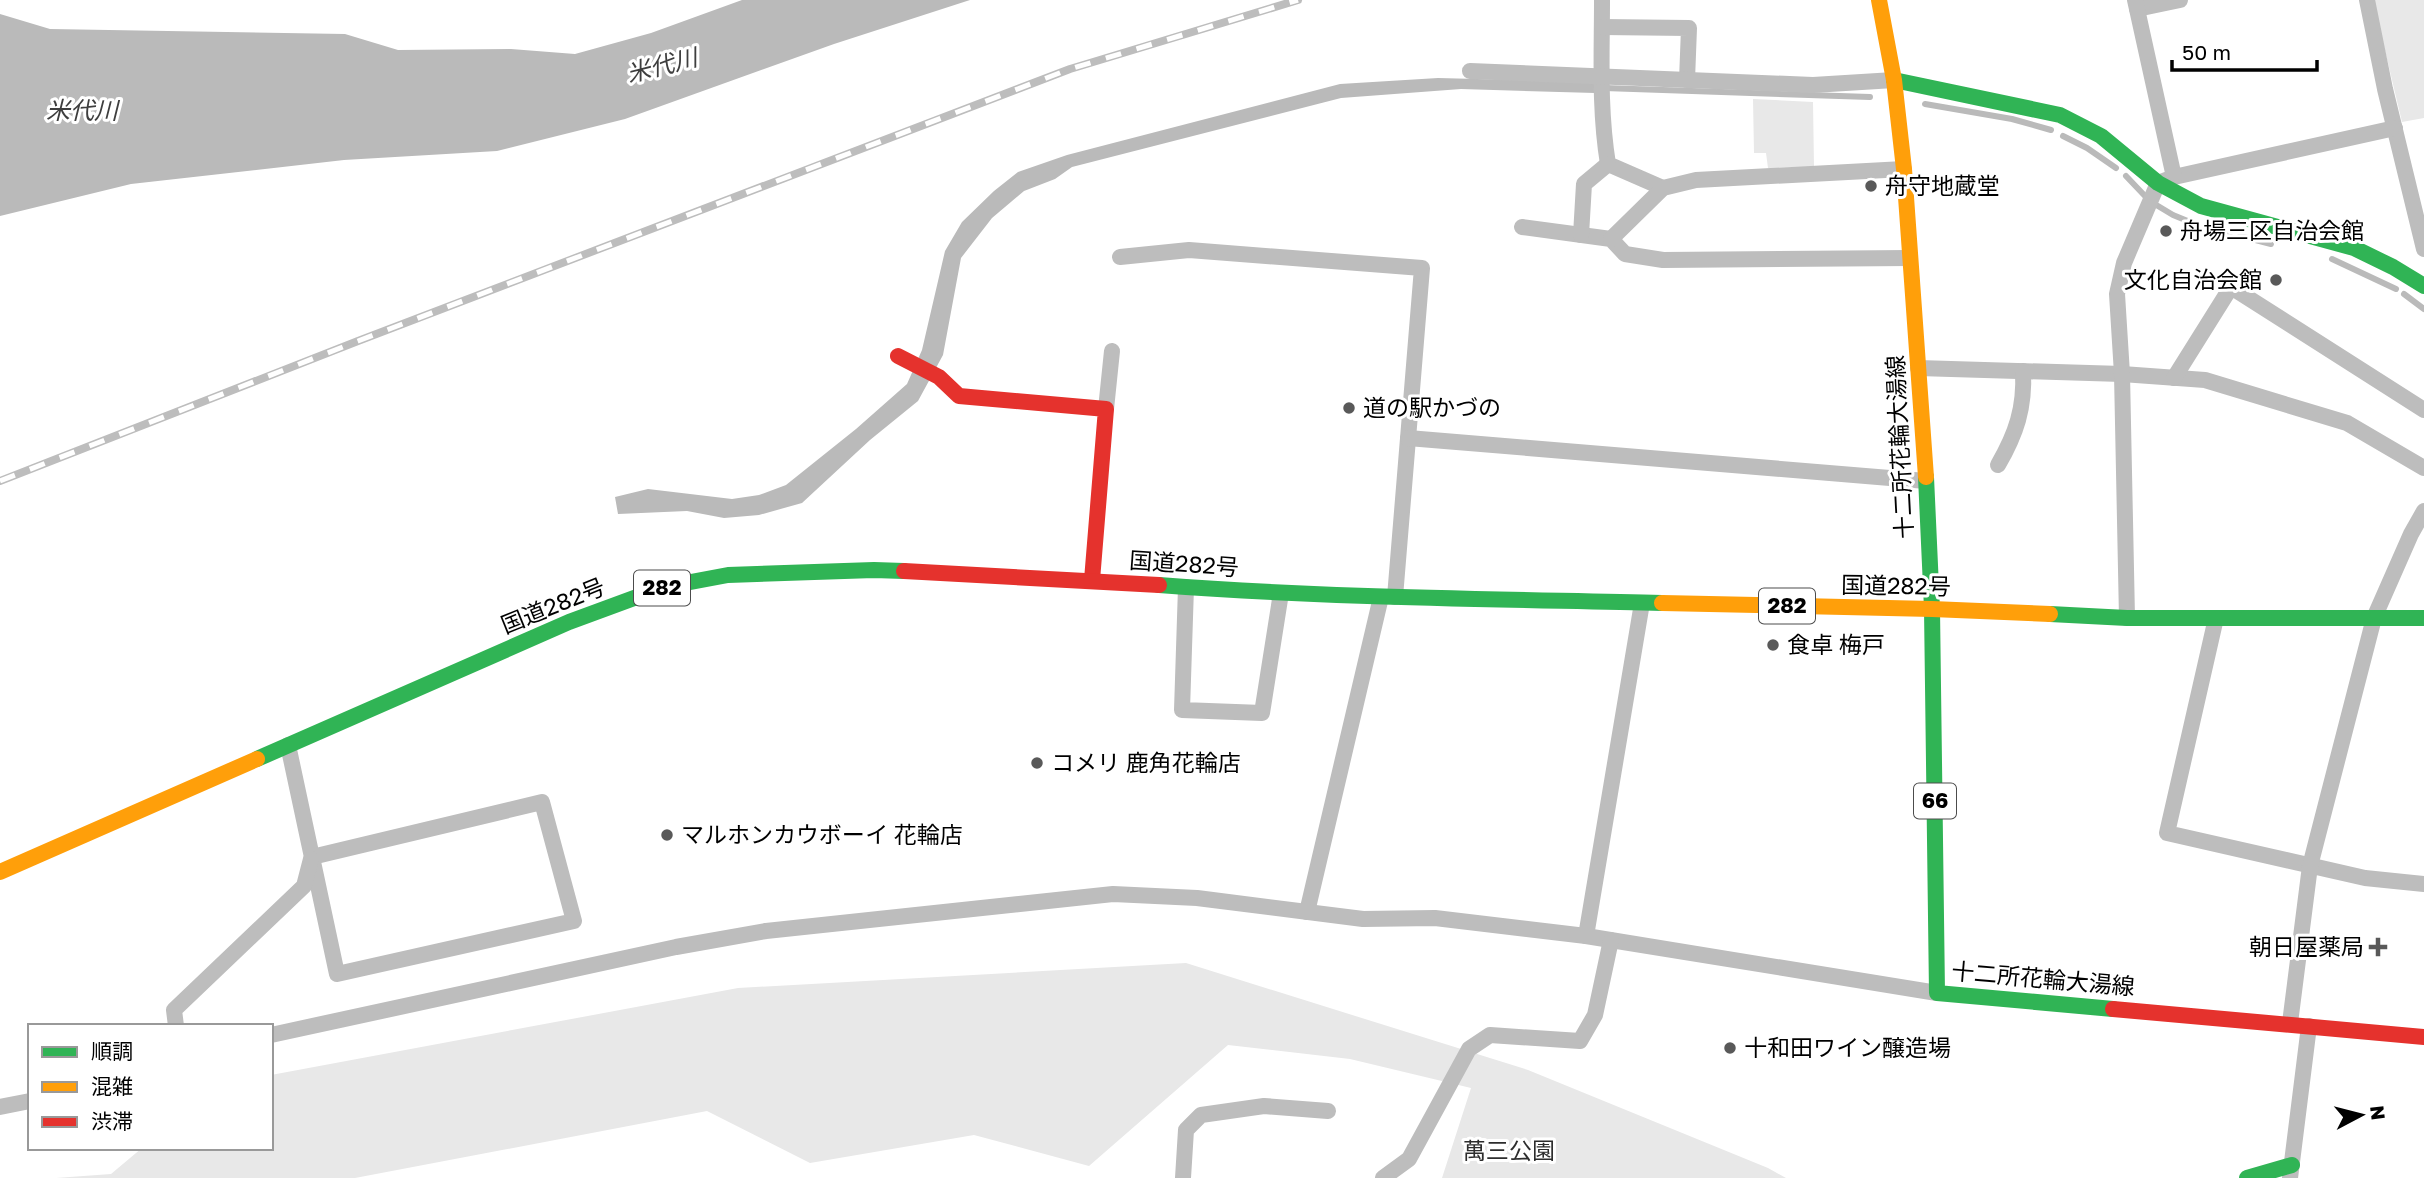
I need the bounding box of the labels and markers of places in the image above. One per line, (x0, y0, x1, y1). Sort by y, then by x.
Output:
place label: 舟守地蔵堂 (1885, 171, 2000, 199)
marker: 舟守地蔵堂 (1863, 178, 1879, 194)
place label: 舟場三区自治会館 (2180, 216, 2364, 244)
marker: 舟場三区自治会館 (2158, 223, 2174, 239)
place label: 文化自治会館 (2124, 265, 2262, 293)
marker: 文化自治会館 (2268, 272, 2284, 288)
place label: 道の駅かづの (1363, 393, 1501, 421)
marker: 道の駅かづの (1341, 400, 1357, 416)
place label: 食卓 梅戸 (1787, 630, 1885, 658)
marker: 食卓 梅戸 (1765, 637, 1781, 653)
place label: コメリ 鹿角花輪店 (1051, 748, 1241, 776)
marker: コメリ 鹿角花輪店 (1029, 755, 1045, 771)
place label: マルホンカウボーイ 花輪店 (681, 820, 963, 848)
marker: マルホンカウボーイ 花輪店 (659, 827, 675, 843)
place label: 朝日屋薬局 (2249, 932, 2364, 960)
marker: 朝日屋薬局 (2370, 939, 2386, 955)
place label: 十和田ワイン醸造場 (1744, 1033, 1951, 1061)
marker: 十和田ワイン醸造場 (1722, 1040, 1738, 1056)

